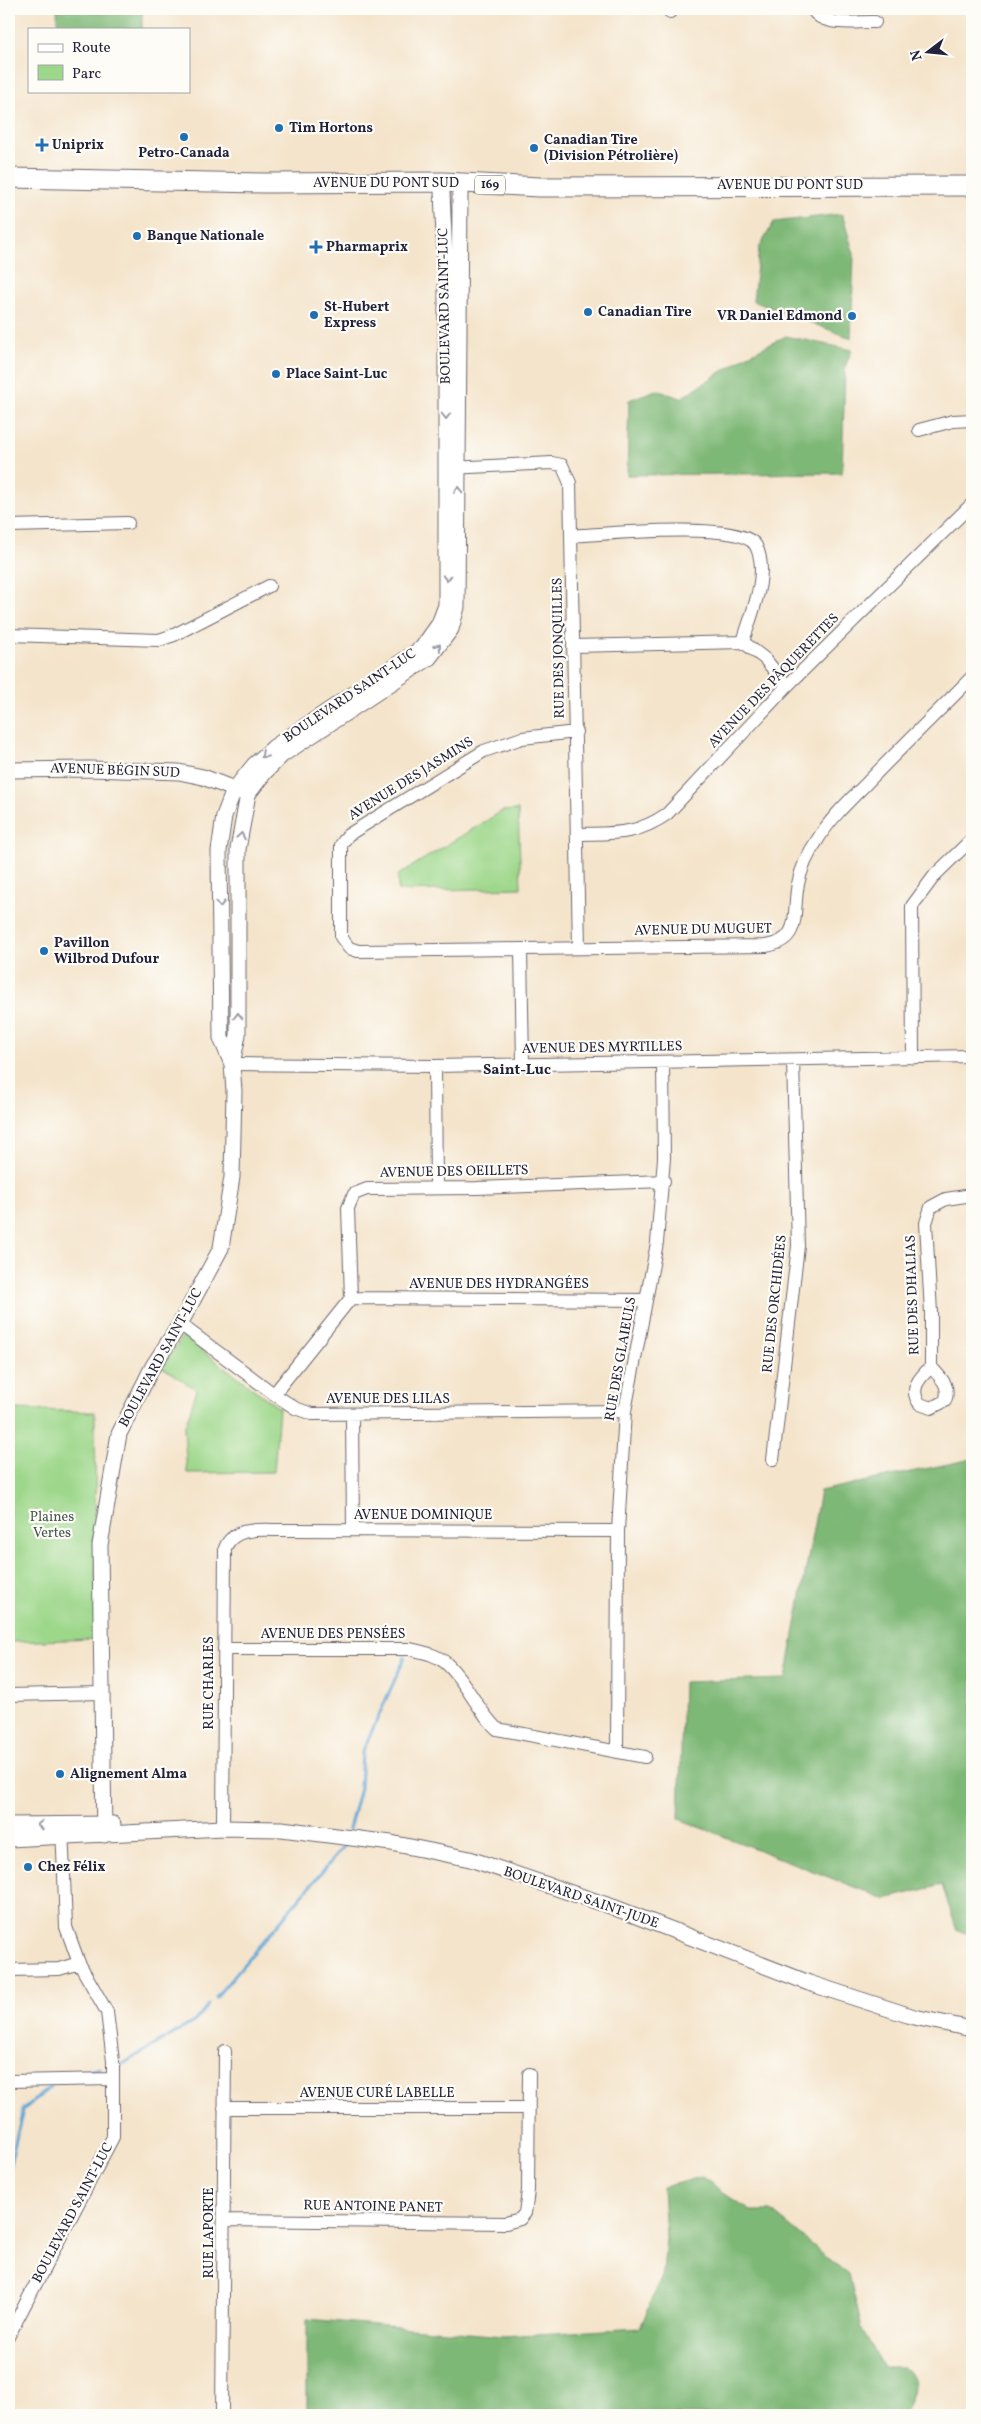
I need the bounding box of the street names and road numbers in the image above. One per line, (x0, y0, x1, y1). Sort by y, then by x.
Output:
street label: AVENUE DU PONT SUD (313, 174, 459, 193)
road number: 169 (475, 176, 505, 194)
street label: AVENUE DU PONT SUD (717, 176, 863, 195)
street label: BOULEVARD SAINT-LUC (434, 228, 456, 384)
street label: RUE DES JONQUILLES (548, 577, 570, 719)
street label: AVENUE DES PÂQUERETTES (704, 609, 844, 753)
street label: BOULEVARD SAINT-LUC (280, 644, 420, 748)
street label: AVENUE DES JASMINS (345, 733, 477, 825)
street label: AVENUE BÉGIN SUD (50, 759, 180, 783)
street label: AVENUE DU MUGUET (634, 919, 772, 941)
street label: AVENUE DES MYRTILLES (522, 1037, 682, 1059)
street label: AVENUE DES OEILLETS (379, 1161, 529, 1183)
street label: RUE DES ORCHIDÉES (758, 1234, 792, 1374)
street label: RUE DES DHALIAS (901, 1235, 925, 1355)
street label: AVENUE DES HYDRANGÉES (409, 1275, 589, 1294)
street label: BOULEVARD SAINT-LUC (115, 1285, 207, 1431)
street label: RUE DES GLAIEULS (601, 1295, 641, 1423)
street label: AVENUE DES LILAS (326, 1390, 450, 1409)
street label: AVENUE DOMINIQUE (354, 1506, 492, 1525)
street label: AVENUE DES PENSÉES (260, 1625, 406, 1644)
street label: RUE CHARLES (200, 1636, 219, 1730)
street label: BOULEVARD SAINT-JUDE (501, 1862, 661, 1934)
street label: AVENUE CURÉ LABELLE (299, 2084, 455, 2103)
street label: BOULEVARD SAINT-LUC (28, 2139, 118, 2287)
street label: RUE LAPORTE (200, 2187, 219, 2279)
street label: RUE ANTOINE PANET (303, 2196, 443, 2218)

